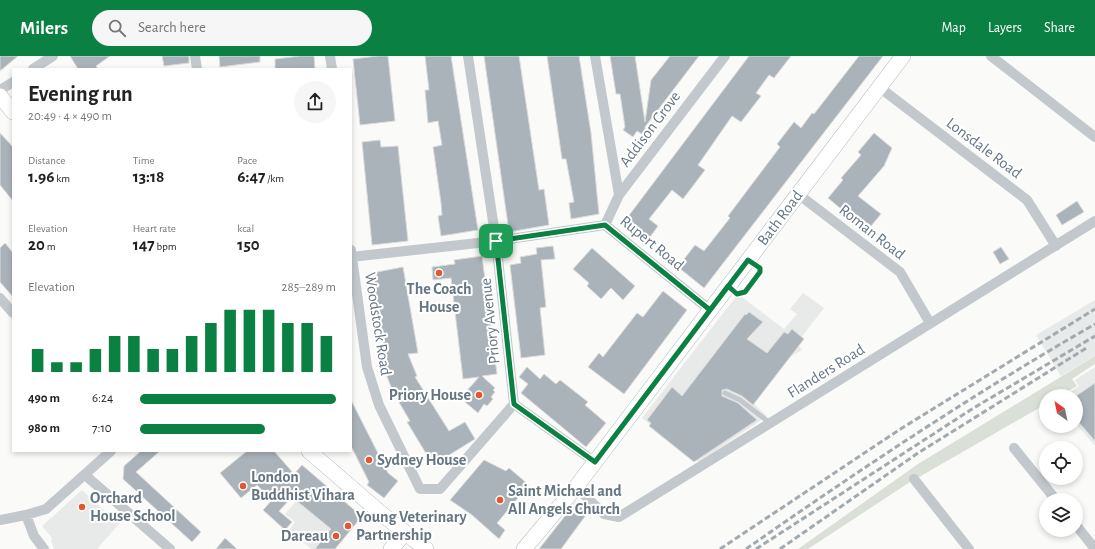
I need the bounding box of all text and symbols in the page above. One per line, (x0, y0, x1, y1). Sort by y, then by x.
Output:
search box (92, 10, 372, 46)
icon: search (106, 17, 128, 39)
text: Milers (20, 19, 68, 38)
text: Search here (138, 20, 206, 35)
text: Map (941, 21, 966, 35)
text: Layers (988, 21, 1022, 35)
text: Share (1044, 21, 1075, 35)
button: share (294, 81, 336, 123)
text: Evening run (28, 83, 133, 105)
street label: Addison Grove (617, 88, 683, 170)
text: 20:49 · 4 × 490 m (28, 110, 112, 123)
street label: Lonsdale Road (943, 115, 1025, 181)
text: Distance (28, 155, 65, 166)
text: Time (133, 155, 155, 166)
text: Pace (237, 155, 257, 166)
text: 1.96 (28, 168, 54, 185)
text: 13:18 (133, 168, 165, 185)
text: 6:47 (237, 168, 265, 185)
text: km (54, 173, 70, 184)
text: /km (265, 173, 284, 184)
street label: Bath Road (754, 188, 806, 248)
street label: Roman Road (836, 201, 908, 263)
street label: Rupert Road (617, 213, 687, 273)
text: Elevation (28, 223, 68, 234)
text: Heart rate (133, 223, 176, 234)
text: kcal (237, 223, 254, 234)
pin (479, 224, 513, 258)
icon: arrive (485, 230, 507, 252)
text: 20 (28, 236, 45, 253)
text: 147 (133, 236, 155, 253)
text: 150 (237, 236, 260, 253)
text: m (45, 241, 56, 252)
text: bpm (155, 241, 176, 252)
marker: The Coach House (434, 268, 444, 278)
street label: Woodstock Road (362, 271, 394, 377)
street label: Priory Avenue (478, 277, 503, 365)
text: Elevation (28, 281, 75, 294)
text: 285–289 m (282, 281, 336, 294)
place label: The Coach House (407, 281, 471, 315)
street label: Flanders Road (785, 341, 867, 401)
place label: Priory House (389, 387, 471, 404)
north arrow (1039, 389, 1083, 433)
map controls (1039, 389, 1083, 537)
marker: Priory House (474, 390, 484, 400)
text: 490 m (28, 392, 60, 405)
text: 6:24 (92, 392, 113, 405)
text: 980 m (28, 422, 60, 435)
text: 7:10 (92, 422, 112, 435)
button: locate (1039, 441, 1083, 485)
place label: Sydney House (377, 452, 467, 469)
marker: Sydney House (364, 455, 374, 465)
place label: London Buddhist Vihara (251, 469, 355, 503)
marker: London Buddhist Vihara (238, 481, 248, 491)
place label: Saint Michael and All Angels Church (508, 483, 622, 517)
place label: Orchard House School (90, 490, 176, 524)
button: layers (1039, 493, 1083, 537)
marker: Saint Michael and All Angels Church (495, 495, 505, 505)
marker: Orchard House School (77, 502, 87, 512)
place label: Young Veterinary Partnership (356, 509, 467, 543)
marker: Young Veterinary Partnership (343, 521, 353, 531)
place label: Dareau (281, 528, 329, 544)
marker: Dareau (331, 531, 341, 541)

